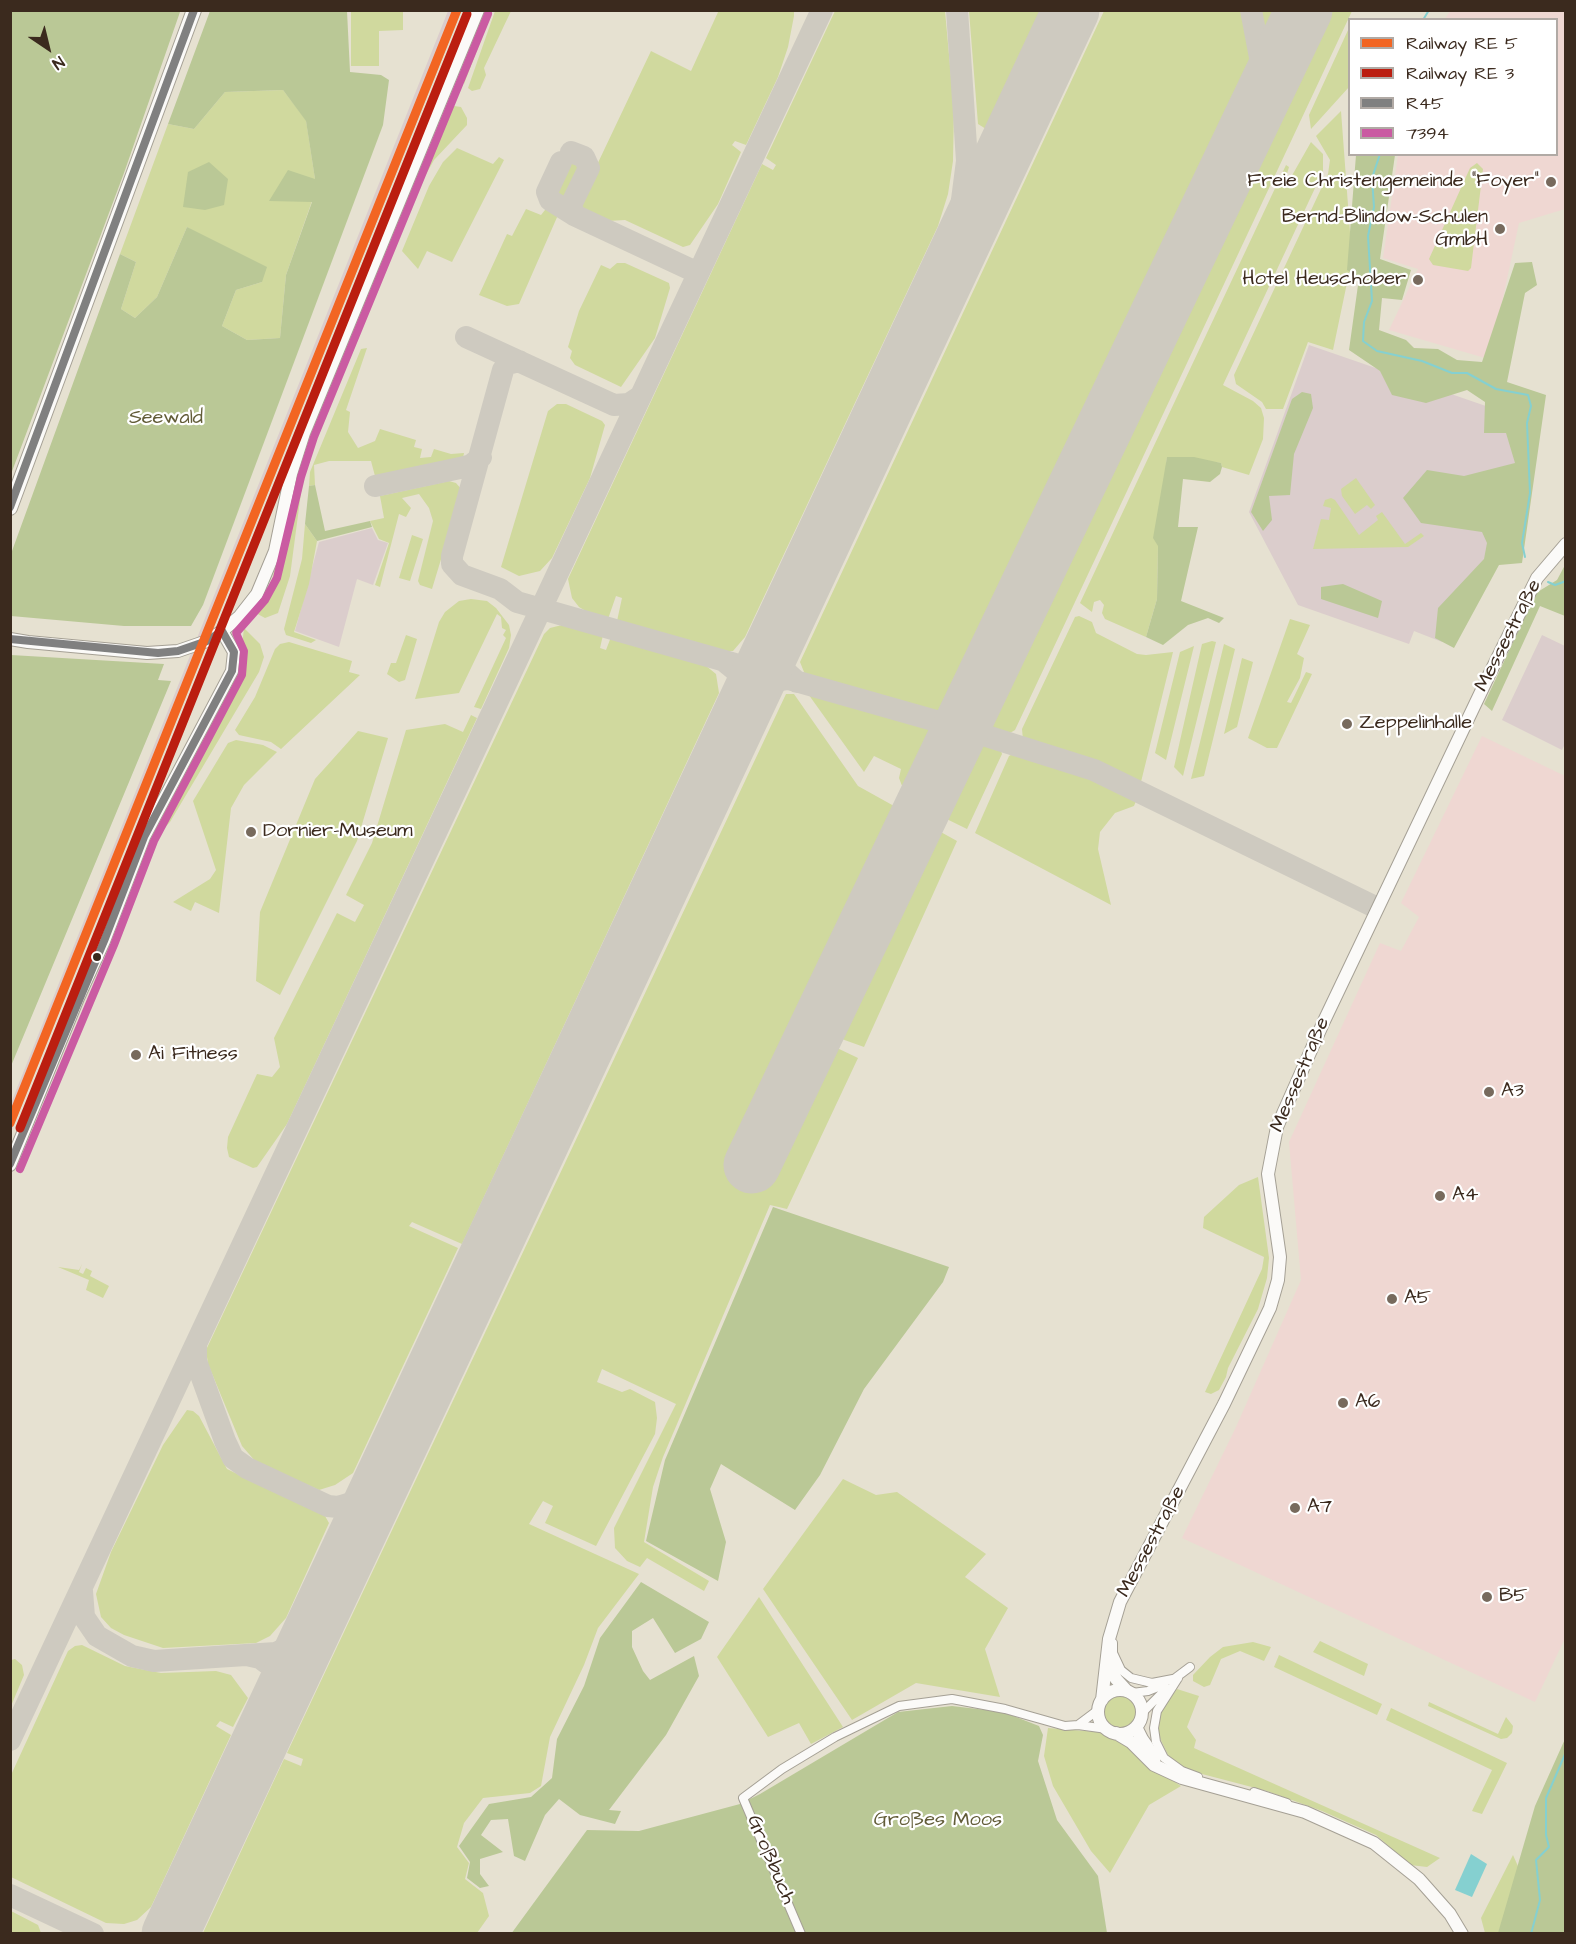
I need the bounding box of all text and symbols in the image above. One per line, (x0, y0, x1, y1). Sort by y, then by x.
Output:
north arrow (18, 18, 78, 78)
legend (1348, 18, 1558, 156)
text: Railway RE 5 (1406, 31, 1518, 56)
text: N (48, 51, 69, 75)
text: Railway RE 3 (1406, 61, 1514, 86)
text: R45 (1406, 91, 1444, 116)
text: 7394 (1406, 121, 1449, 146)
place label: Freie Christengemeinde "Foyer" (1247, 170, 1539, 194)
marker: Freie Christengemeinde "Foyer" (1544, 175, 1558, 189)
place label: Bernd-Blindow-Schulen GmbH (1282, 206, 1488, 253)
marker: Bernd-Blindow-Schulen GmbH (1493, 222, 1507, 236)
place label: Hotel Heuschober (1243, 268, 1406, 292)
marker: Hotel Heuschober (1411, 273, 1425, 287)
park label: Seewald (129, 407, 203, 431)
street label: Messestraße (1470, 576, 1548, 696)
place label: Zeppelinhalle (1359, 712, 1472, 736)
marker: Zeppelinhalle (1340, 717, 1354, 731)
place label: Dornier-Museum (263, 820, 413, 844)
marker: Dornier-Museum (244, 825, 258, 839)
unlabelled marker (91, 951, 103, 963)
street label: Messestraße (1266, 1014, 1336, 1136)
place label: Ai Fitness (148, 1043, 238, 1067)
marker: Ai Fitness (129, 1048, 143, 1062)
place label: A3 (1501, 1080, 1524, 1104)
marker: A3 (1482, 1085, 1496, 1099)
place label: A4 (1452, 1184, 1478, 1208)
marker: A4 (1433, 1189, 1447, 1203)
place label: A5 (1404, 1287, 1431, 1311)
marker: A5 (1385, 1292, 1399, 1306)
place label: A6 (1355, 1391, 1380, 1415)
marker: A6 (1336, 1396, 1350, 1410)
street label: Messestraße (1113, 1482, 1191, 1602)
place label: A7 (1307, 1496, 1332, 1520)
marker: A7 (1288, 1501, 1302, 1515)
place label: B5 (1499, 1585, 1527, 1609)
marker: B5 (1480, 1590, 1494, 1604)
park label: Großes Moos (874, 1809, 1002, 1833)
street label: Großbuch (741, 1812, 799, 1908)

